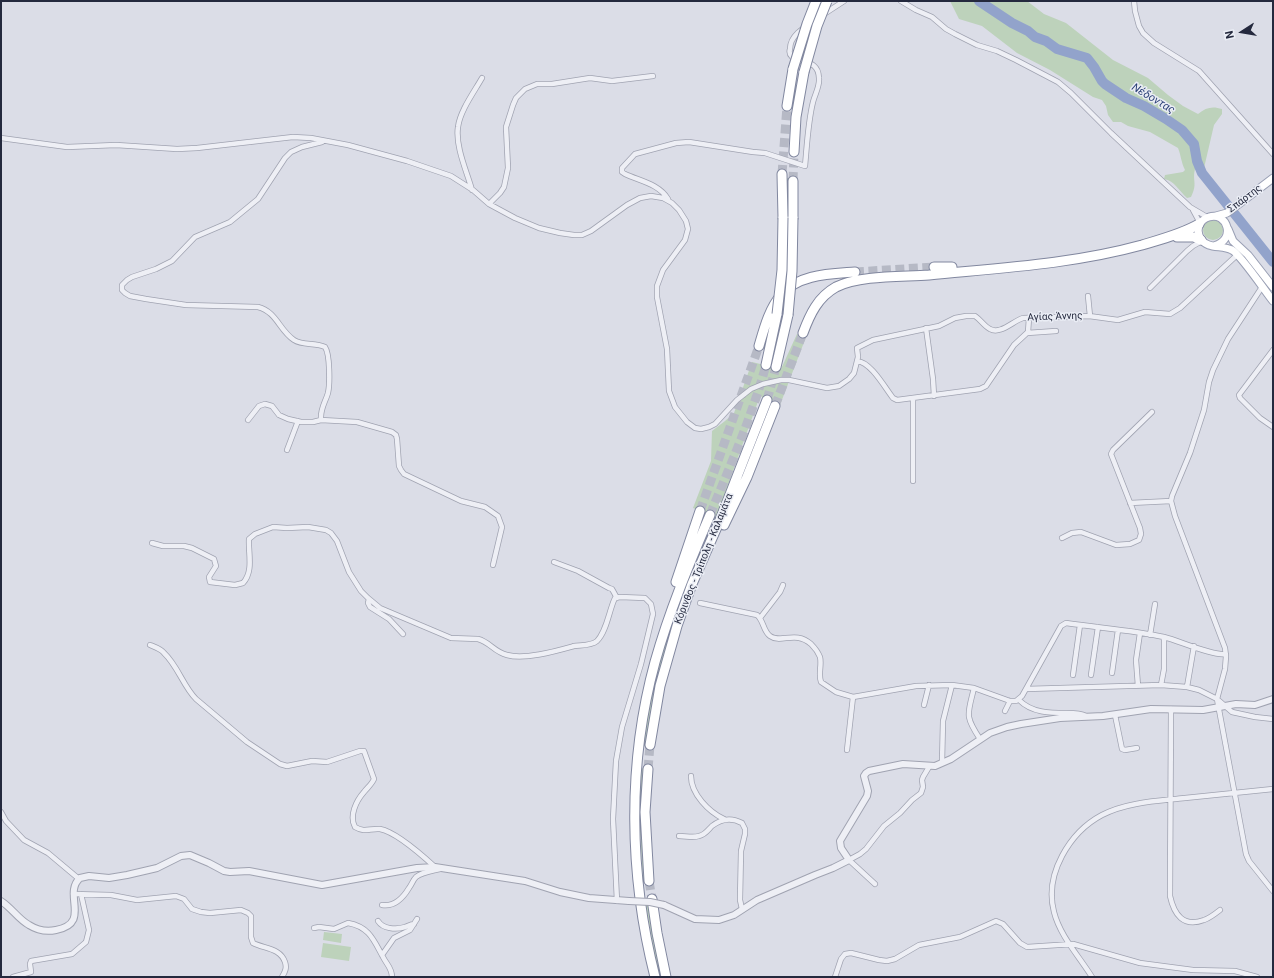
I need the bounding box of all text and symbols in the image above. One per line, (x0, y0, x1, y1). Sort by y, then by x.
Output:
north arrow (1222, 12, 1262, 52)
text: N (1223, 29, 1237, 40)
water label: Νέδoντας (1129, 81, 1177, 117)
street label: Σπάρτης (1226, 182, 1264, 216)
street label: Αγίας Άννης (1027, 310, 1083, 324)
street label: Κόρινθος - Τρίπολη - Καλαμάτα (672, 492, 736, 626)

